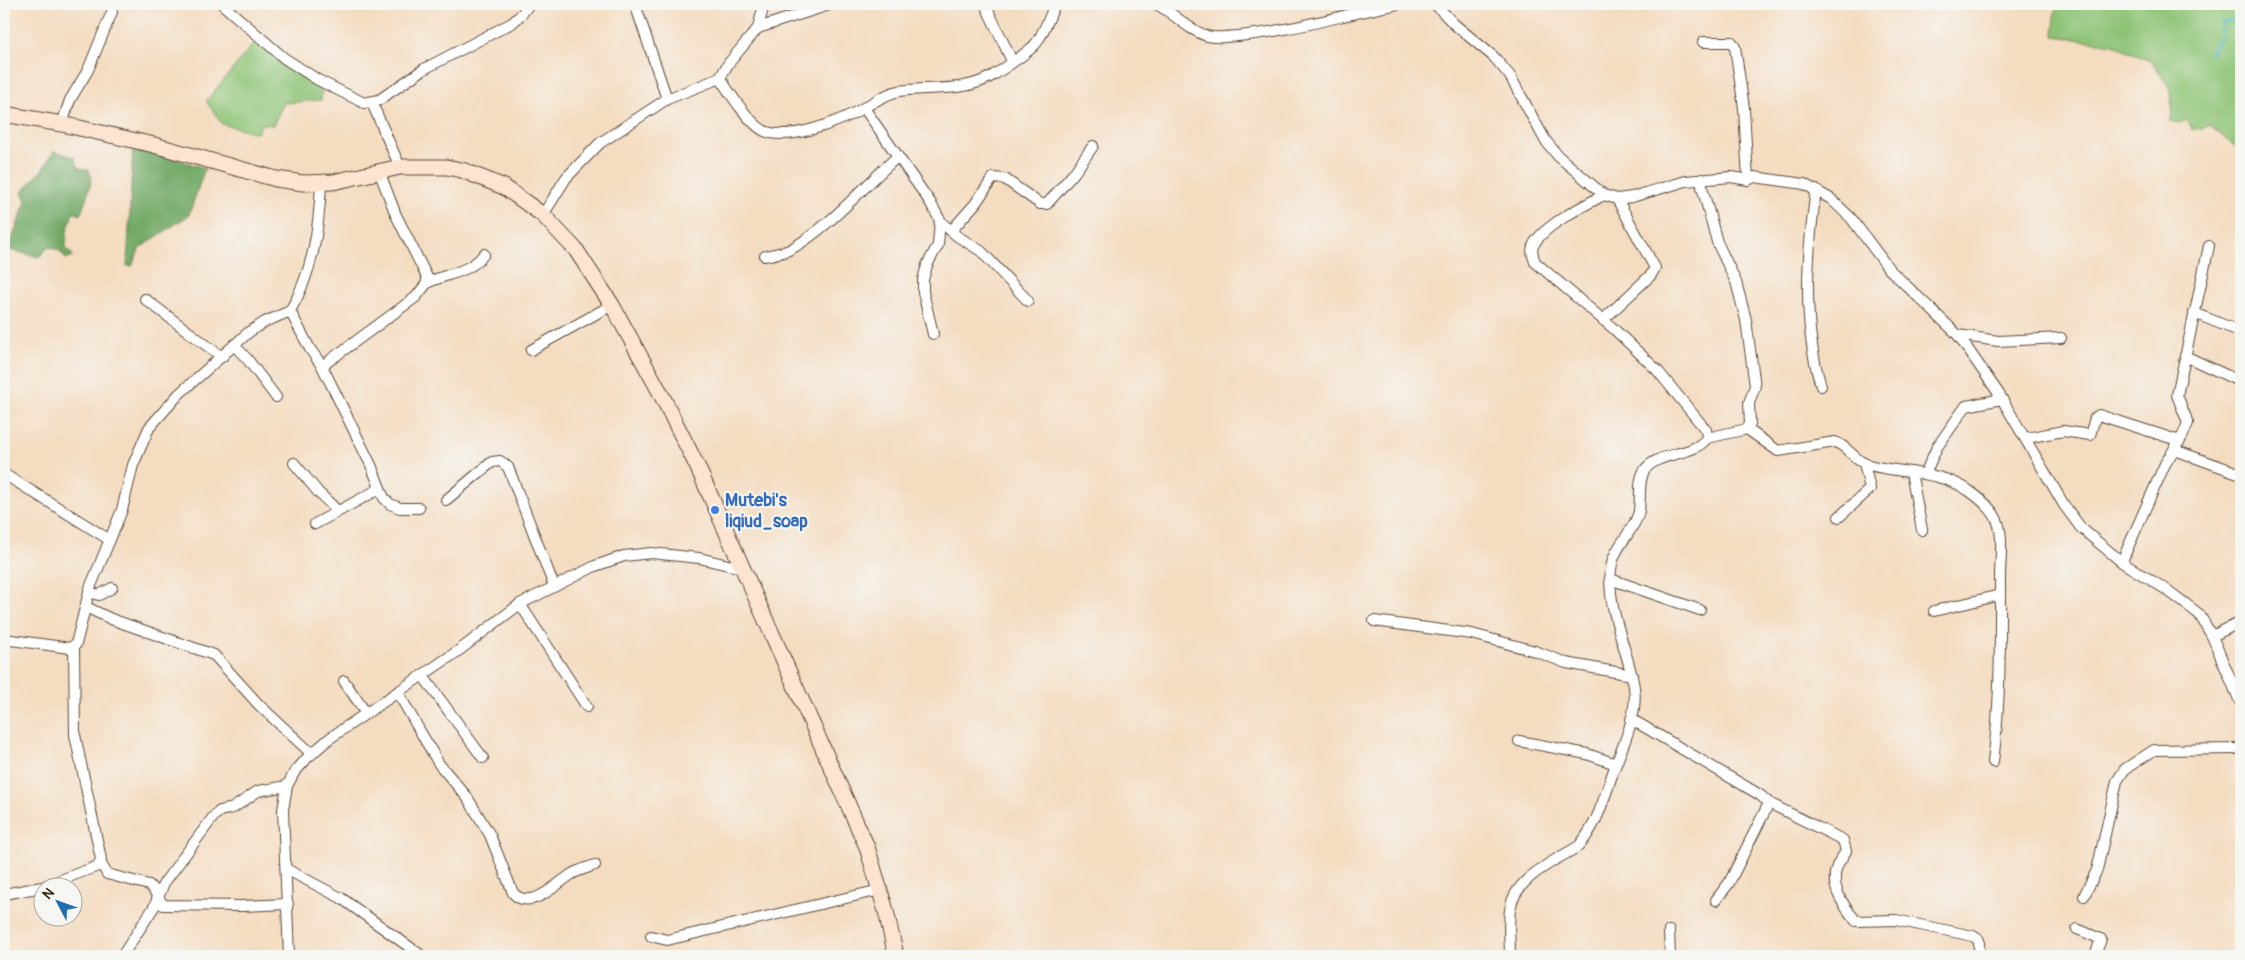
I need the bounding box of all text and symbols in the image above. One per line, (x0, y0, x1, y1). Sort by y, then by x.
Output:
place label: Mutebi's liqiud_soap (725, 489, 808, 533)
marker: Mutebi's liqiud_soap (709, 504, 721, 516)
north arrow (32, 878, 82, 928)
text: N (39, 885, 58, 903)

